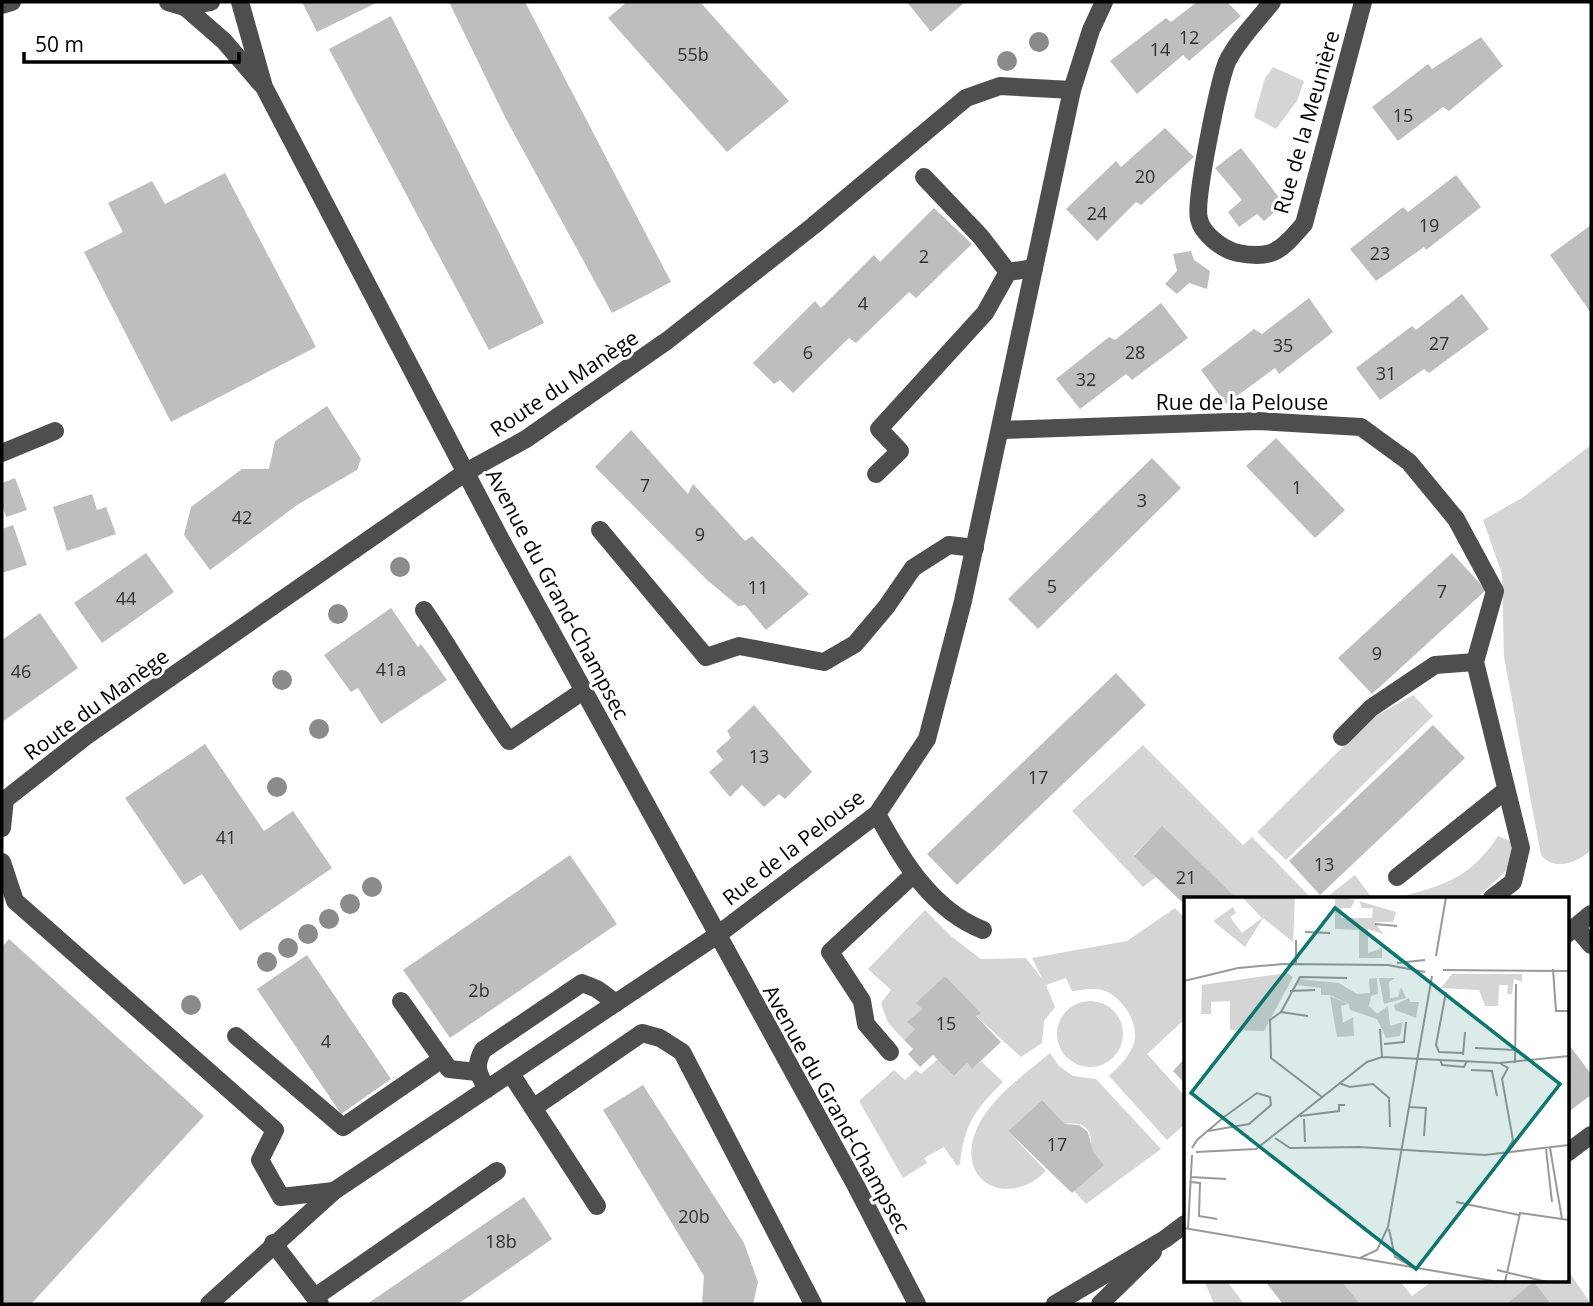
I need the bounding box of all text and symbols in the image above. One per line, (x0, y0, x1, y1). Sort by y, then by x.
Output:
scale bar (24, 21, 240, 65)
house number: 12 (1179, 25, 1199, 49)
street label: Rue de la Meunière (1266, 27, 1346, 217)
text: 50 m (35, 30, 84, 58)
house number: 14 (1150, 37, 1170, 61)
house number: 55b (677, 42, 709, 66)
house number: 15 (1393, 103, 1413, 127)
house number: 20 (1135, 164, 1155, 188)
house number: 24 (1087, 201, 1107, 225)
house number: 19 (1419, 213, 1439, 237)
house number: 23 (1370, 241, 1390, 265)
house number: 2 (919, 244, 929, 268)
house number: 4 (858, 291, 868, 315)
street label: Route du Manège (485, 323, 643, 443)
house number: 27 (1429, 331, 1449, 355)
house number: 35 (1273, 333, 1293, 357)
house number: 6 (803, 340, 813, 364)
house number: 28 (1125, 340, 1145, 364)
house number: 31 (1376, 361, 1396, 385)
house number: 32 (1076, 367, 1096, 391)
street label: Rue de la Pelouse (1156, 388, 1328, 416)
street label: Avenue du Grand-Champsec (480, 464, 636, 724)
house number: 7 (640, 473, 650, 497)
house number: 1 (1292, 475, 1302, 499)
house number: 3 (1137, 488, 1147, 512)
house number: 42 (232, 505, 252, 529)
house number: 9 (695, 522, 705, 546)
house number: 5 (1047, 574, 1057, 598)
house number: 11 (748, 575, 768, 599)
house number: 7 (1437, 579, 1447, 603)
house number: 44 (116, 586, 136, 610)
house number: 9 (1372, 641, 1382, 665)
street label: Route du Manège (18, 642, 174, 766)
house number: 41a (376, 657, 406, 681)
house number: 46 (11, 659, 31, 683)
house number: 13 (749, 744, 769, 768)
house number: 17 (1028, 765, 1048, 789)
street label: Rue de la Pelouse (716, 783, 870, 911)
house number: 41 (216, 825, 236, 849)
house number: 13 (1314, 852, 1334, 876)
house number: 21 (1176, 865, 1196, 889)
inset map (1184, 897, 1568, 1282)
house number: 2b (468, 978, 490, 1002)
street label: Avenue du Grand-Champsec (757, 980, 917, 1238)
house number: 15 (936, 1011, 956, 1035)
house number: 4 (321, 1029, 331, 1053)
house number: 17 (1047, 1132, 1067, 1156)
house number: 20b (678, 1204, 710, 1228)
house number: 18b (485, 1229, 517, 1253)

